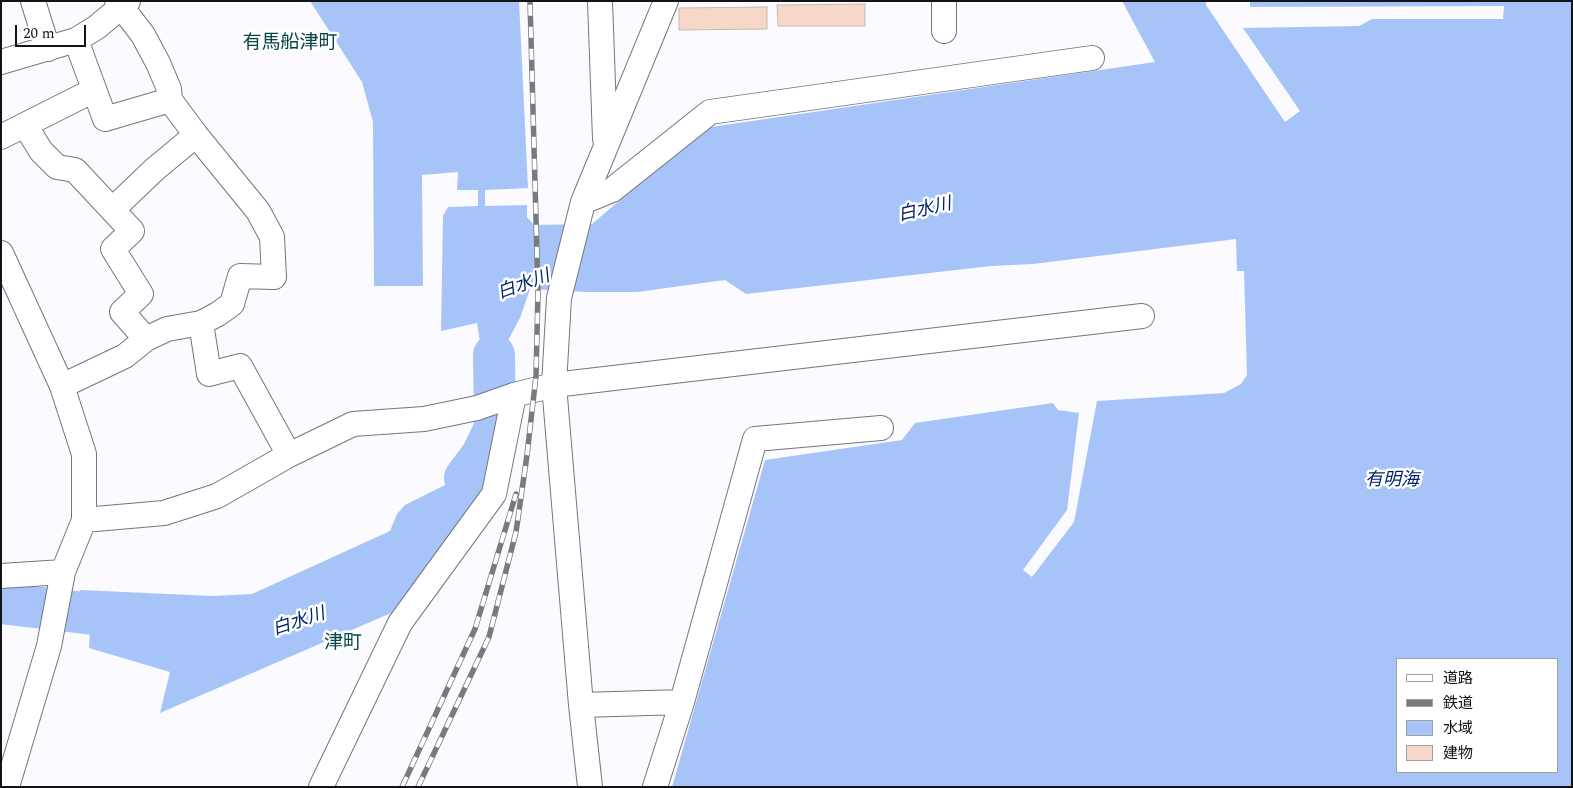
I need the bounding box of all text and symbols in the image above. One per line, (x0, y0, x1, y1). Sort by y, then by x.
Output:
scale bar (18, 15, 89, 47)
text: 20 m (23, 22, 55, 45)
district label: 有馬船津町 (243, 33, 337, 55)
water label: 白水川 (896, 194, 954, 228)
water label: 白水川 (495, 267, 553, 305)
water label: 有明海 (1365, 470, 1419, 492)
water label: 白水川 (270, 604, 328, 642)
district label: 津町 (324, 633, 362, 655)
legend (1396, 658, 1558, 773)
text: 道路 (1443, 667, 1473, 690)
text: 鉄道 (1443, 692, 1473, 715)
text: 水域 (1443, 717, 1473, 740)
text: 建物 (1443, 742, 1473, 765)

